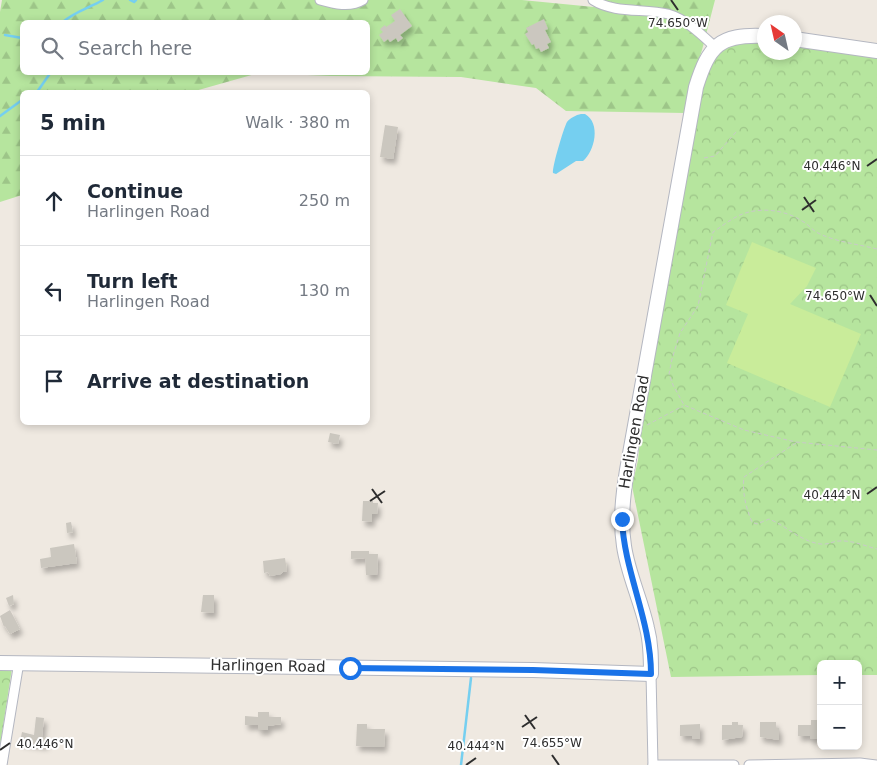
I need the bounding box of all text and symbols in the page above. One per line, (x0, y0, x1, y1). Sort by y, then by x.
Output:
north arrow (757, 15, 802, 60)
text: 74.650°W (648, 16, 708, 30)
search box (20, 20, 370, 75)
icon: search (38, 34, 66, 62)
text: Search here (78, 37, 192, 59)
text: 5 min (40, 111, 106, 135)
text: Walk · 380 m (245, 113, 350, 132)
text: 40.446°N (804, 159, 860, 173)
text: Continue (87, 180, 183, 202)
icon: ahead (40, 187, 68, 215)
text: 250 m (299, 191, 350, 210)
text: Harlingen Road (87, 202, 210, 221)
text: Turn left (87, 270, 178, 292)
icon: left (40, 277, 68, 305)
text: 130 m (299, 281, 350, 300)
text: 74.650°W (805, 289, 865, 303)
text: Harlingen Road (87, 292, 210, 311)
icon: arrive (40, 367, 68, 395)
text: Arrive at destination (87, 370, 309, 392)
street label: Harlingen Road (615, 374, 653, 490)
text: 40.444°N (804, 488, 860, 502)
route end (611, 508, 634, 531)
street label: Harlingen Road (210, 656, 326, 676)
route start (339, 657, 362, 680)
map controls (817, 660, 862, 750)
button: + (817, 660, 862, 705)
button: − (817, 705, 862, 750)
text: 74.655°W (522, 736, 582, 750)
text: 40.446°N (17, 737, 73, 751)
text: 40.444°N (448, 739, 504, 753)

